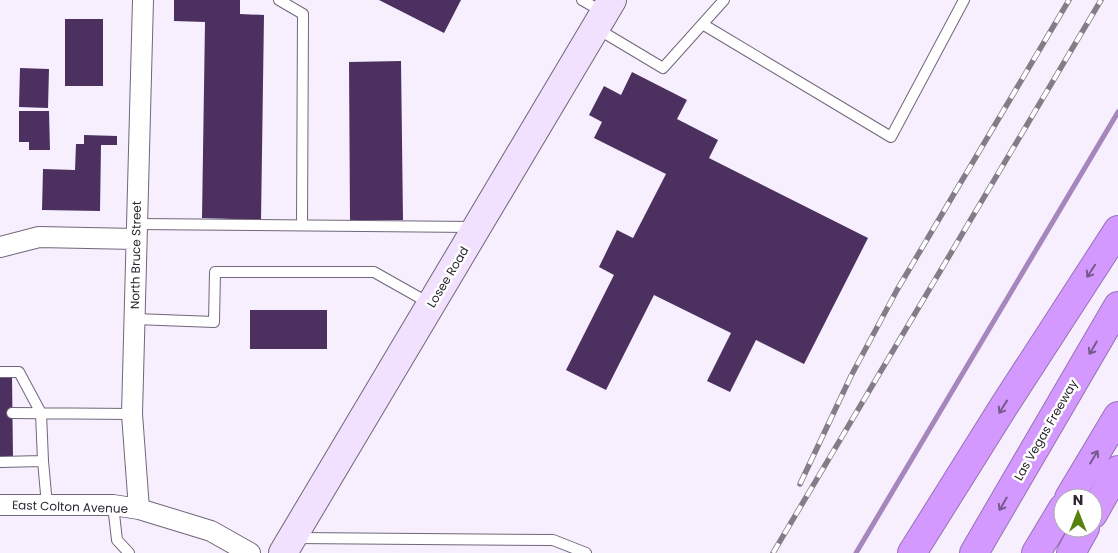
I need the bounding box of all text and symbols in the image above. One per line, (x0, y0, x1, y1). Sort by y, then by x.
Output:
street label: North Bruce Street (126, 201, 145, 309)
street label: Losee Road (423, 243, 472, 310)
one-way arrow (1086, 264, 1097, 278)
one-way arrow (1088, 341, 1098, 355)
street label: Las Vegas Freeway (1010, 376, 1082, 483)
one-way arrow (998, 400, 1008, 414)
one-way arrow (1089, 450, 1099, 464)
north arrow (1053, 488, 1103, 538)
text: N (1073, 490, 1083, 510)
street label: East Colton Avenue (12, 496, 128, 517)
one-way arrow (997, 496, 1007, 510)

